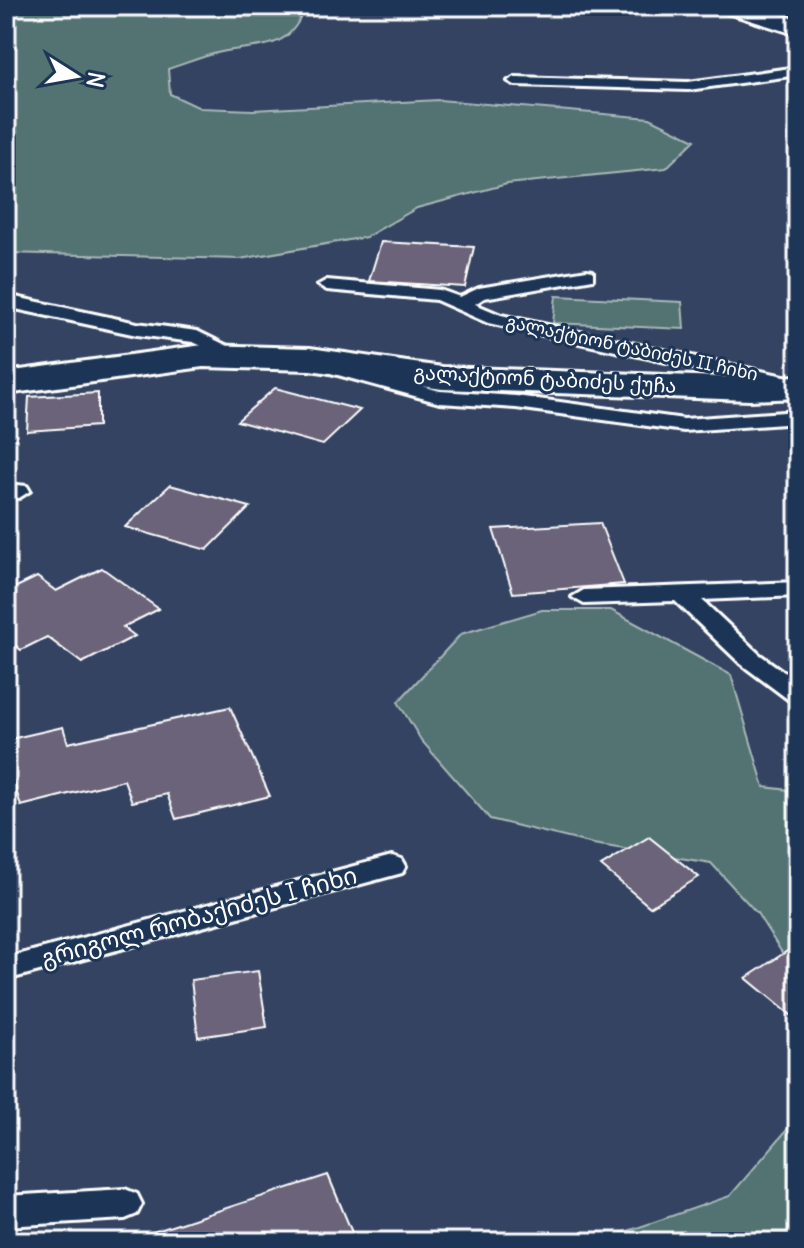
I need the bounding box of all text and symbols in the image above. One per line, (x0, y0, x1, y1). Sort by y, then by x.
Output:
north arrow (36, 36, 116, 116)
text: N (80, 70, 111, 90)
street label: გალაქტიონ ტაბიძეს II ჩიხი (504, 310, 760, 385)
street label: გალაქტიონ ტაბიძეს ქუჩა (413, 359, 677, 399)
street label: გრიგოლ რობაქიძეს I ჩიხი (37, 859, 360, 973)

